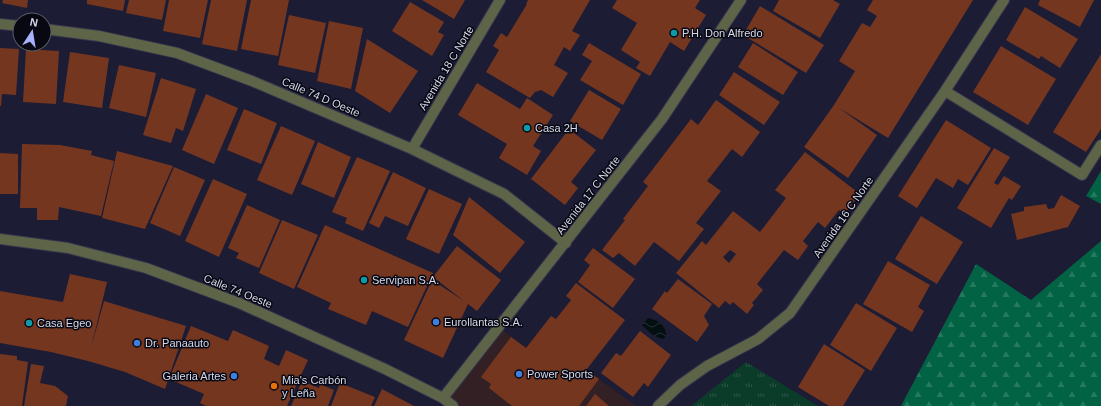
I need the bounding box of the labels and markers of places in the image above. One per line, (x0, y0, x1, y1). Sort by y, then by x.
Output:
place label: P.H. Don Alfredo (682, 27, 763, 39)
marker: P.H. Don Alfredo (669, 28, 679, 38)
place label: Casa 2H (535, 122, 578, 134)
marker: Casa 2H (522, 123, 532, 133)
place label: Servipan S.A. (372, 274, 439, 286)
marker: Servipan S.A. (359, 275, 369, 285)
place label: Eurollantas S.A. (444, 316, 523, 328)
place label: Casa Egeo (37, 317, 91, 329)
marker: Eurollantas S.A. (431, 317, 441, 327)
marker: Casa Egeo (24, 318, 34, 328)
place label: Dr. Panaauto (145, 337, 209, 349)
marker: Dr. Panaauto (132, 338, 142, 348)
place label: Power Sports (527, 368, 594, 380)
marker: Power Sports (514, 369, 524, 379)
place label: Galeria Artes (162, 370, 226, 382)
marker: Galeria Artes (229, 371, 239, 381)
place label: Mia's Carbón y Leña (282, 374, 346, 399)
marker: Mia's Carbón y Leña (269, 381, 279, 391)

